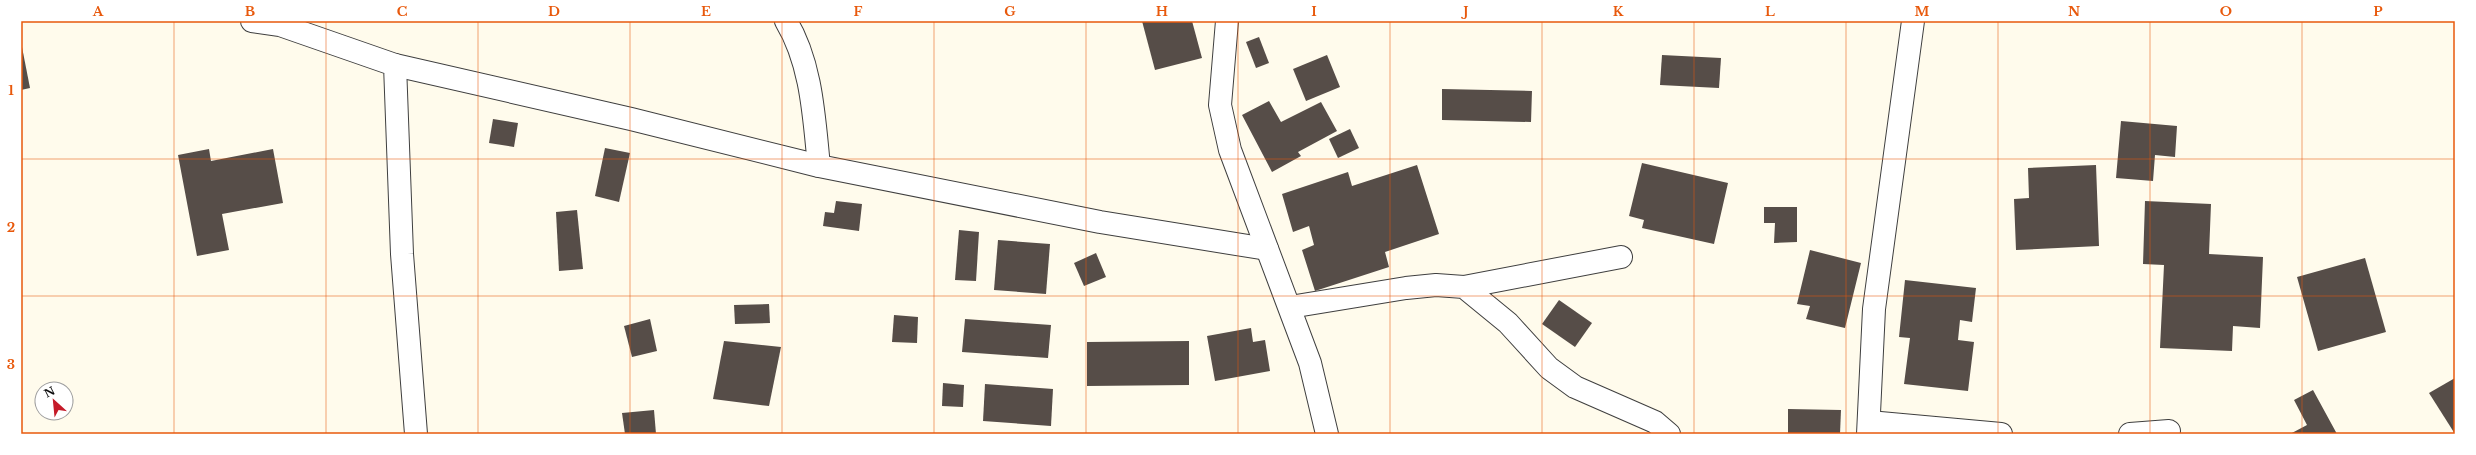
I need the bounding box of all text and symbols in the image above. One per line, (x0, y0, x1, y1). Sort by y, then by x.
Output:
text: A (92, 3, 104, 20)
text: B (245, 3, 255, 20)
text: C (397, 3, 408, 20)
text: D (548, 3, 560, 20)
text: E (701, 3, 711, 20)
text: F (854, 3, 863, 20)
text: G (1004, 3, 1016, 20)
text: H (1156, 3, 1168, 20)
text: I (1311, 3, 1317, 20)
text: J (1460, 3, 1469, 20)
text: K (1613, 3, 1624, 20)
text: L (1765, 3, 1775, 20)
text: M (1915, 3, 1930, 20)
text: N (2068, 3, 2080, 20)
text: O (2220, 3, 2232, 20)
text: P (2373, 3, 2383, 20)
text: 1 (8, 82, 14, 99)
text: 2 (7, 219, 15, 236)
text: 3 (7, 356, 15, 373)
north arrow (34, 381, 74, 421)
text: N (42, 383, 58, 401)

